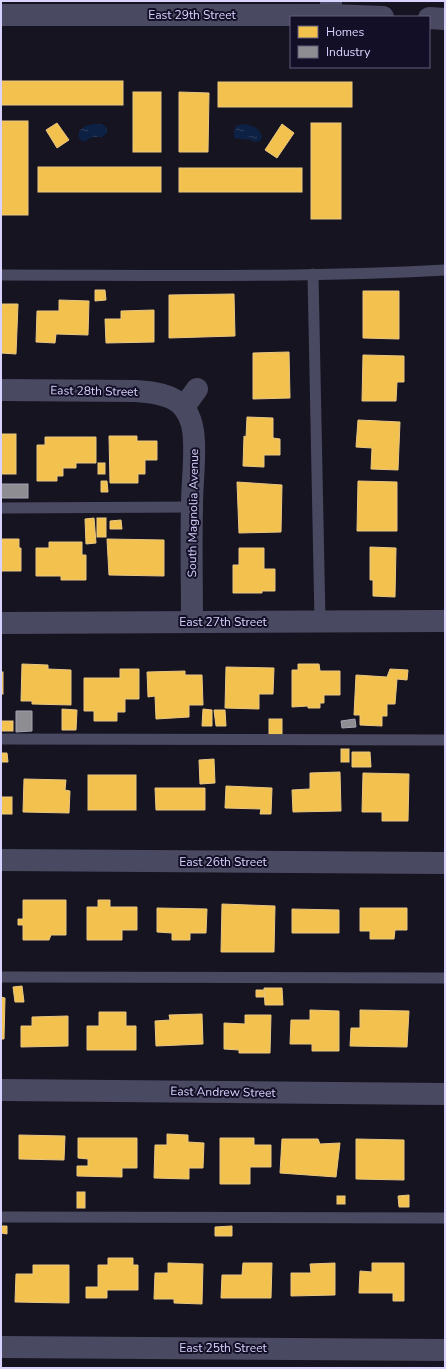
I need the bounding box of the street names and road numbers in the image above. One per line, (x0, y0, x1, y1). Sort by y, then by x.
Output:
street label: East 29th Street (148, 7, 237, 23)
street label: East 28th Street (50, 382, 139, 400)
street label: South Magnolia Avenue (184, 449, 202, 577)
street label: East 27th Street (179, 614, 268, 630)
street label: East 26th Street (179, 854, 268, 870)
street label: East Andrew Street (170, 1083, 277, 1101)
street label: East 25th Street (179, 1340, 268, 1356)

